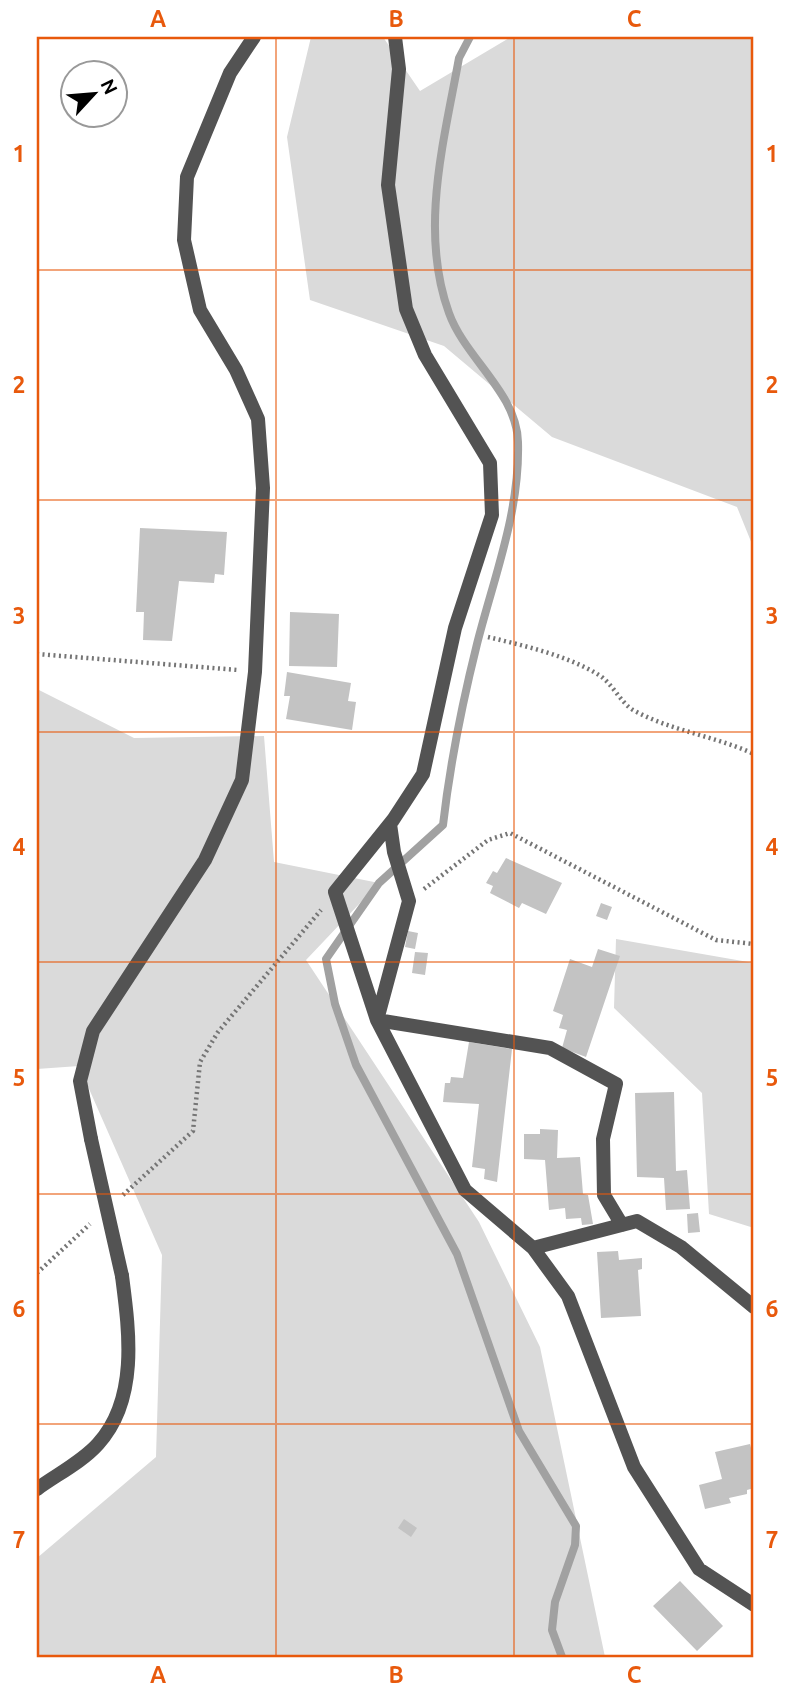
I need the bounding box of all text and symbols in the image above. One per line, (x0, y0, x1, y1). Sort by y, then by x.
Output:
text: A (150, 6, 166, 31)
text: B (388, 6, 404, 31)
text: C (627, 6, 642, 31)
north arrow (60, 60, 130, 130)
text: N (96, 75, 122, 98)
text: 1 (13, 141, 25, 166)
text: 1 (766, 141, 778, 166)
text: 2 (13, 372, 25, 397)
text: 2 (766, 372, 778, 397)
text: 3 (13, 603, 25, 628)
text: 3 (766, 603, 778, 628)
text: 4 (13, 834, 26, 859)
text: 4 (766, 834, 779, 859)
text: 5 (13, 1065, 25, 1090)
text: 5 (766, 1065, 778, 1090)
text: 6 (13, 1296, 26, 1321)
text: 6 (766, 1296, 779, 1321)
text: 7 (13, 1527, 25, 1552)
text: 7 (766, 1527, 778, 1552)
text: A (150, 1662, 166, 1687)
text: B (388, 1662, 404, 1687)
text: C (627, 1662, 642, 1687)

